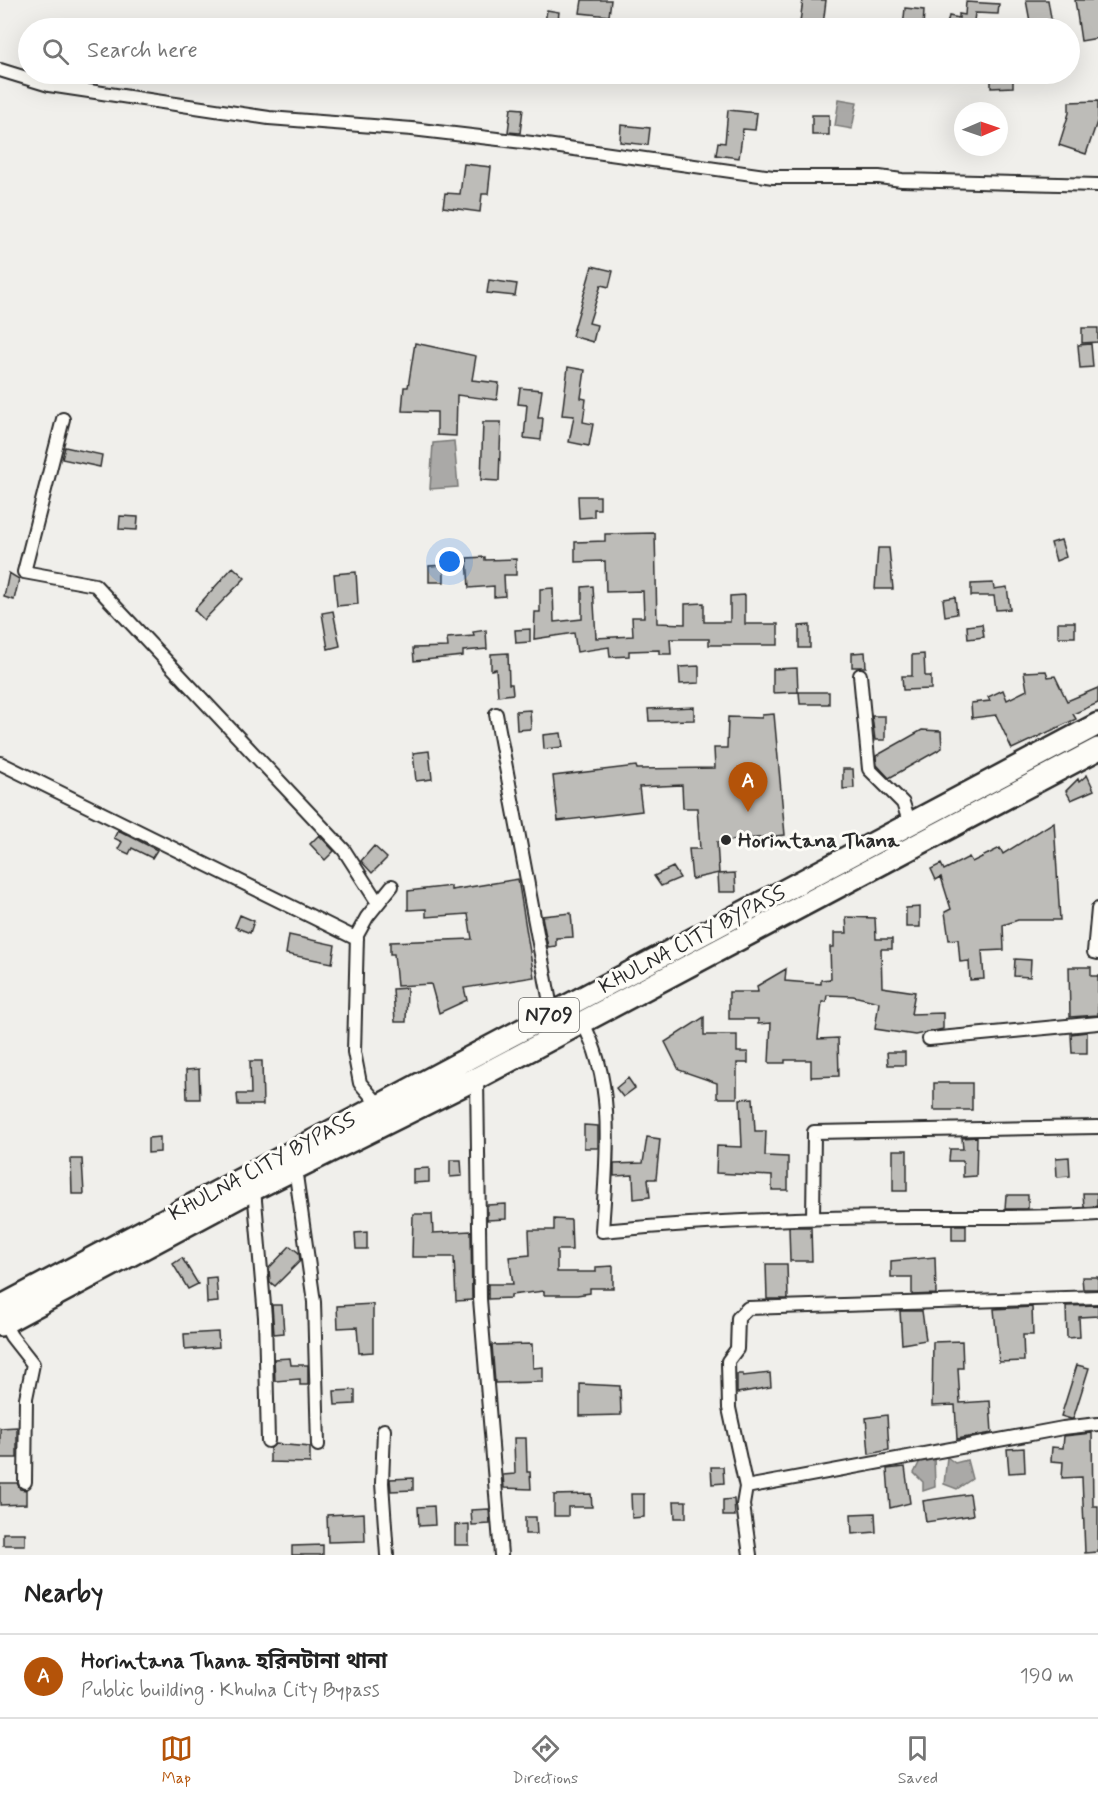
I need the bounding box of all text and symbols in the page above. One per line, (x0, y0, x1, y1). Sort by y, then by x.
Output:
search box (18, 18, 1080, 84)
icon: search (39, 35, 72, 68)
text: Search here (87, 37, 198, 65)
north arrow (954, 102, 1008, 156)
your location (435, 547, 464, 576)
pin: A (728, 762, 768, 812)
place label: Horintana Thana (738, 827, 901, 855)
marker: Horintana Thana (719, 833, 733, 847)
street label: KHULNA CITY BYPASS (594, 879, 791, 1001)
road number: N709 (519, 998, 579, 1032)
street label: KHULNA CITY BYPASS (164, 1106, 361, 1228)
text: Nearby (24, 1577, 103, 1611)
text: Horintana Thana হরিনটানা থানা (81, 1648, 387, 1676)
text: A (37, 1663, 50, 1690)
text: 190 m (1020, 1663, 1074, 1690)
text: Public building · Khulna City Bypass (81, 1677, 380, 1704)
tab: Map (160, 1732, 193, 1789)
tab: Directions (512, 1732, 578, 1789)
tab: Saved (898, 1732, 938, 1789)

